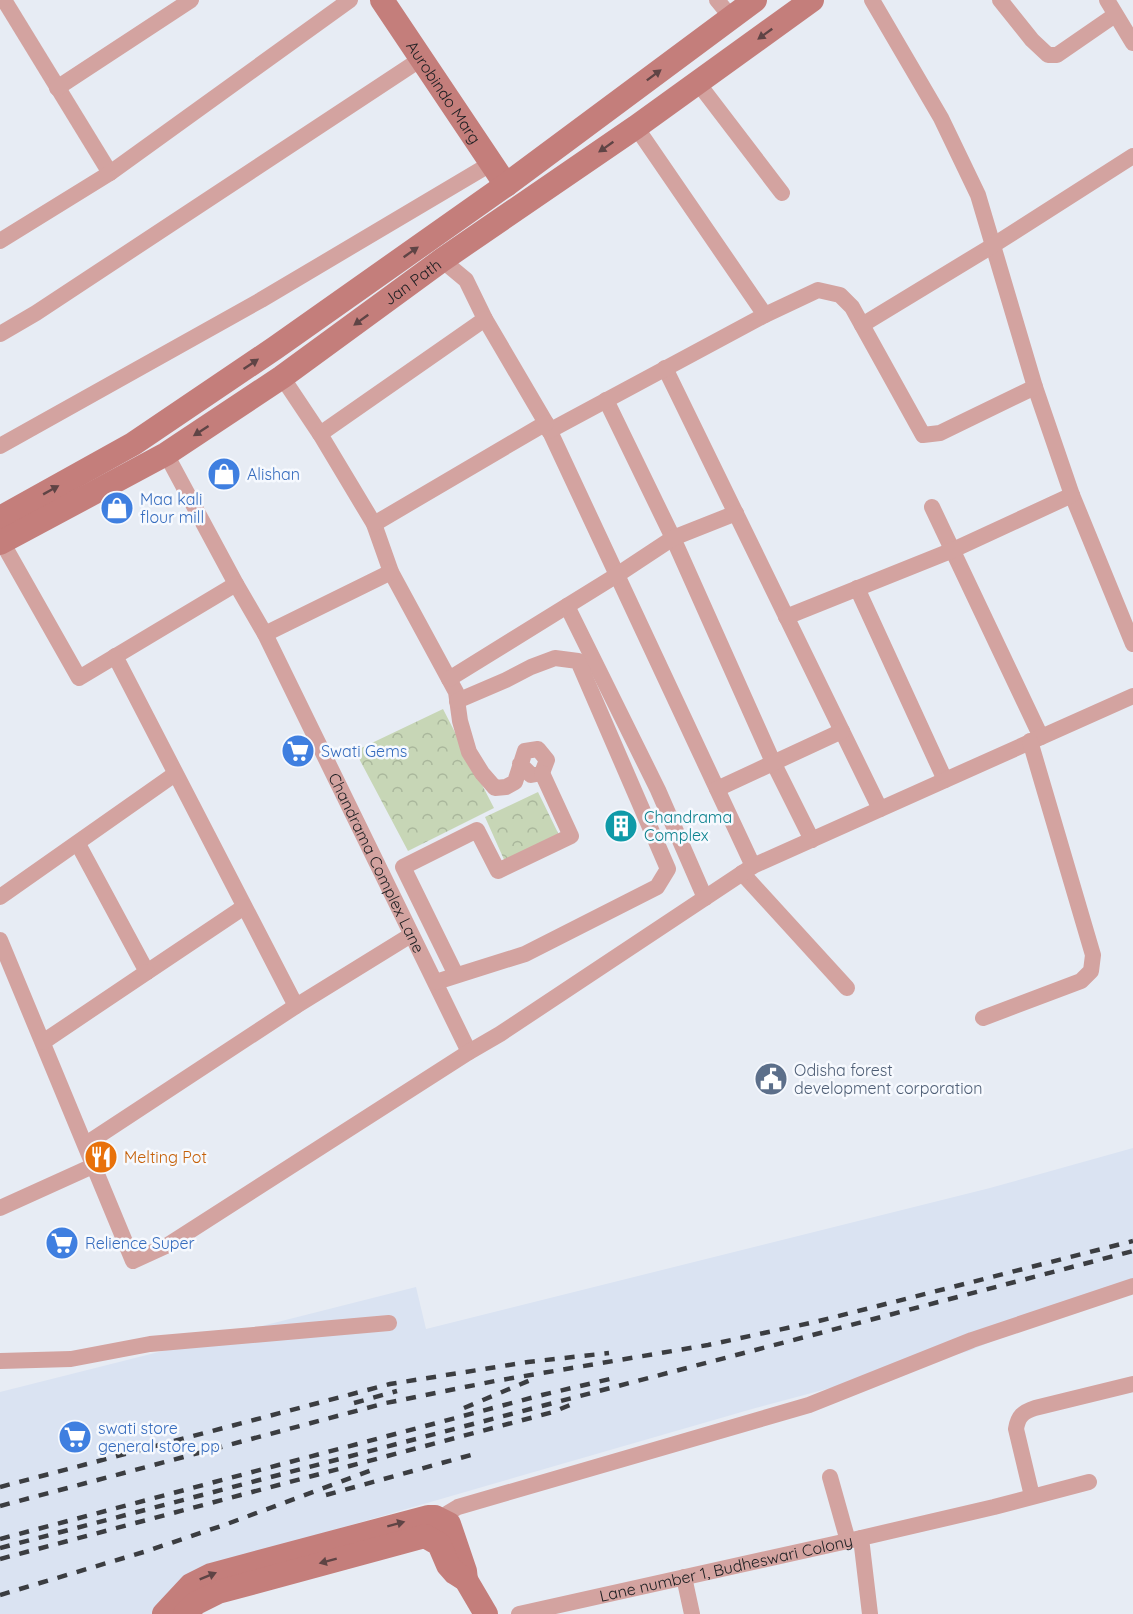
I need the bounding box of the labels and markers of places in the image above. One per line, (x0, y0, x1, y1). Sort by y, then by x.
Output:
shop icon: Alishan (206, 456, 242, 492)
place label: Alishan (247, 464, 300, 484)
place label: Maa kali flour mill (140, 489, 204, 527)
shop icon: Maa kali flour mill (99, 490, 135, 526)
supermarket icon: Swati Gems (280, 733, 316, 769)
place label: Swati Gems (321, 741, 407, 761)
place label: Chandrama Complex (644, 807, 732, 845)
building icon: Chandrama Complex (603, 808, 639, 844)
place label: Odisha forest development corporation (794, 1060, 983, 1098)
public building icon: Odisha forest development corporation (753, 1061, 789, 1097)
restaurant icon: Melting Pot (83, 1139, 119, 1175)
place label: Melting Pot (124, 1147, 207, 1167)
supermarket icon: Relience Super (44, 1225, 80, 1261)
place label: Relience Super (85, 1233, 195, 1253)
place label: swati store general store pp (98, 1418, 220, 1456)
supermarket icon: swati store general store pp (57, 1419, 93, 1455)

